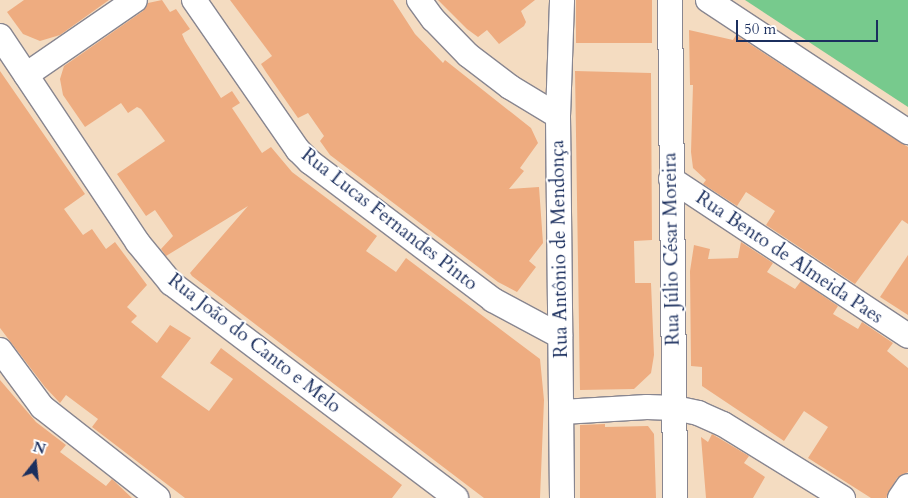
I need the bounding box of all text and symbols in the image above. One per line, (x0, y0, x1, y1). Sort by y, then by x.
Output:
scale bar (738, 10, 880, 42)
text: 50 m (744, 19, 776, 39)
street label: Rua Antônio de Mendonça (547, 140, 573, 358)
street label: Rua Lucas Fernandes Pinto (296, 144, 482, 296)
street label: Rua Júlio César Moreira (659, 152, 685, 346)
street label: Rua Bento de Almeida Paes (691, 187, 887, 329)
street label: Rua João do Canto e Melo (163, 269, 345, 419)
text: N (31, 437, 48, 459)
north arrow (10, 438, 60, 488)

